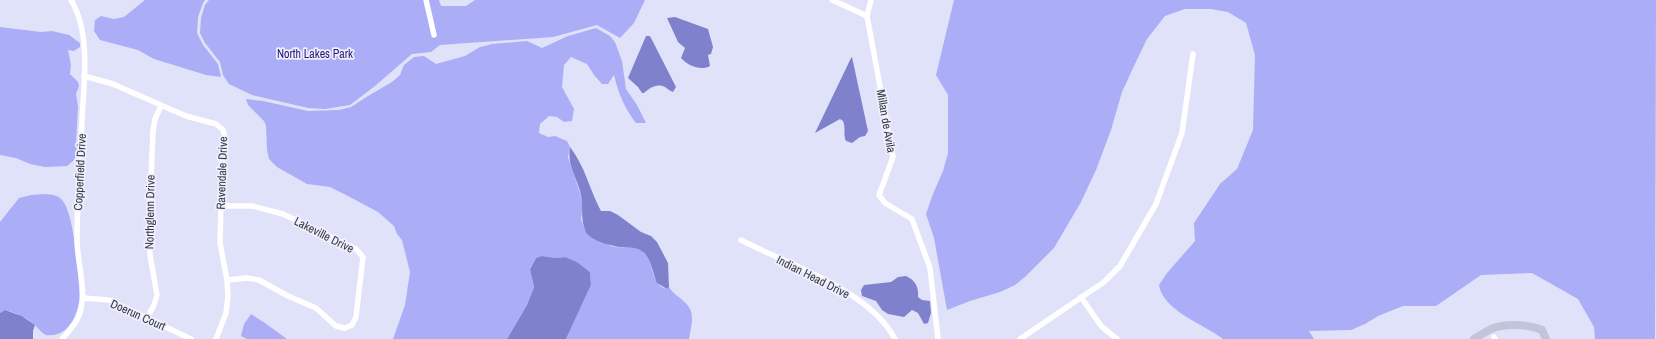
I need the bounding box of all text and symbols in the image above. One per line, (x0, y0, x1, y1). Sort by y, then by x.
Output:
park label: North Lakes Park (277, 46, 353, 62)
street label: Millan de Avila (873, 88, 900, 154)
street label: Copperfield Drive (70, 133, 90, 211)
street label: Ravendale Drive (213, 136, 231, 210)
street label: Northglenn Drive (141, 175, 159, 249)
street label: Lakeville Drive (291, 213, 357, 257)
street label: Indian Head Drive (774, 252, 852, 302)
street label: Doerun Court (108, 296, 168, 334)

